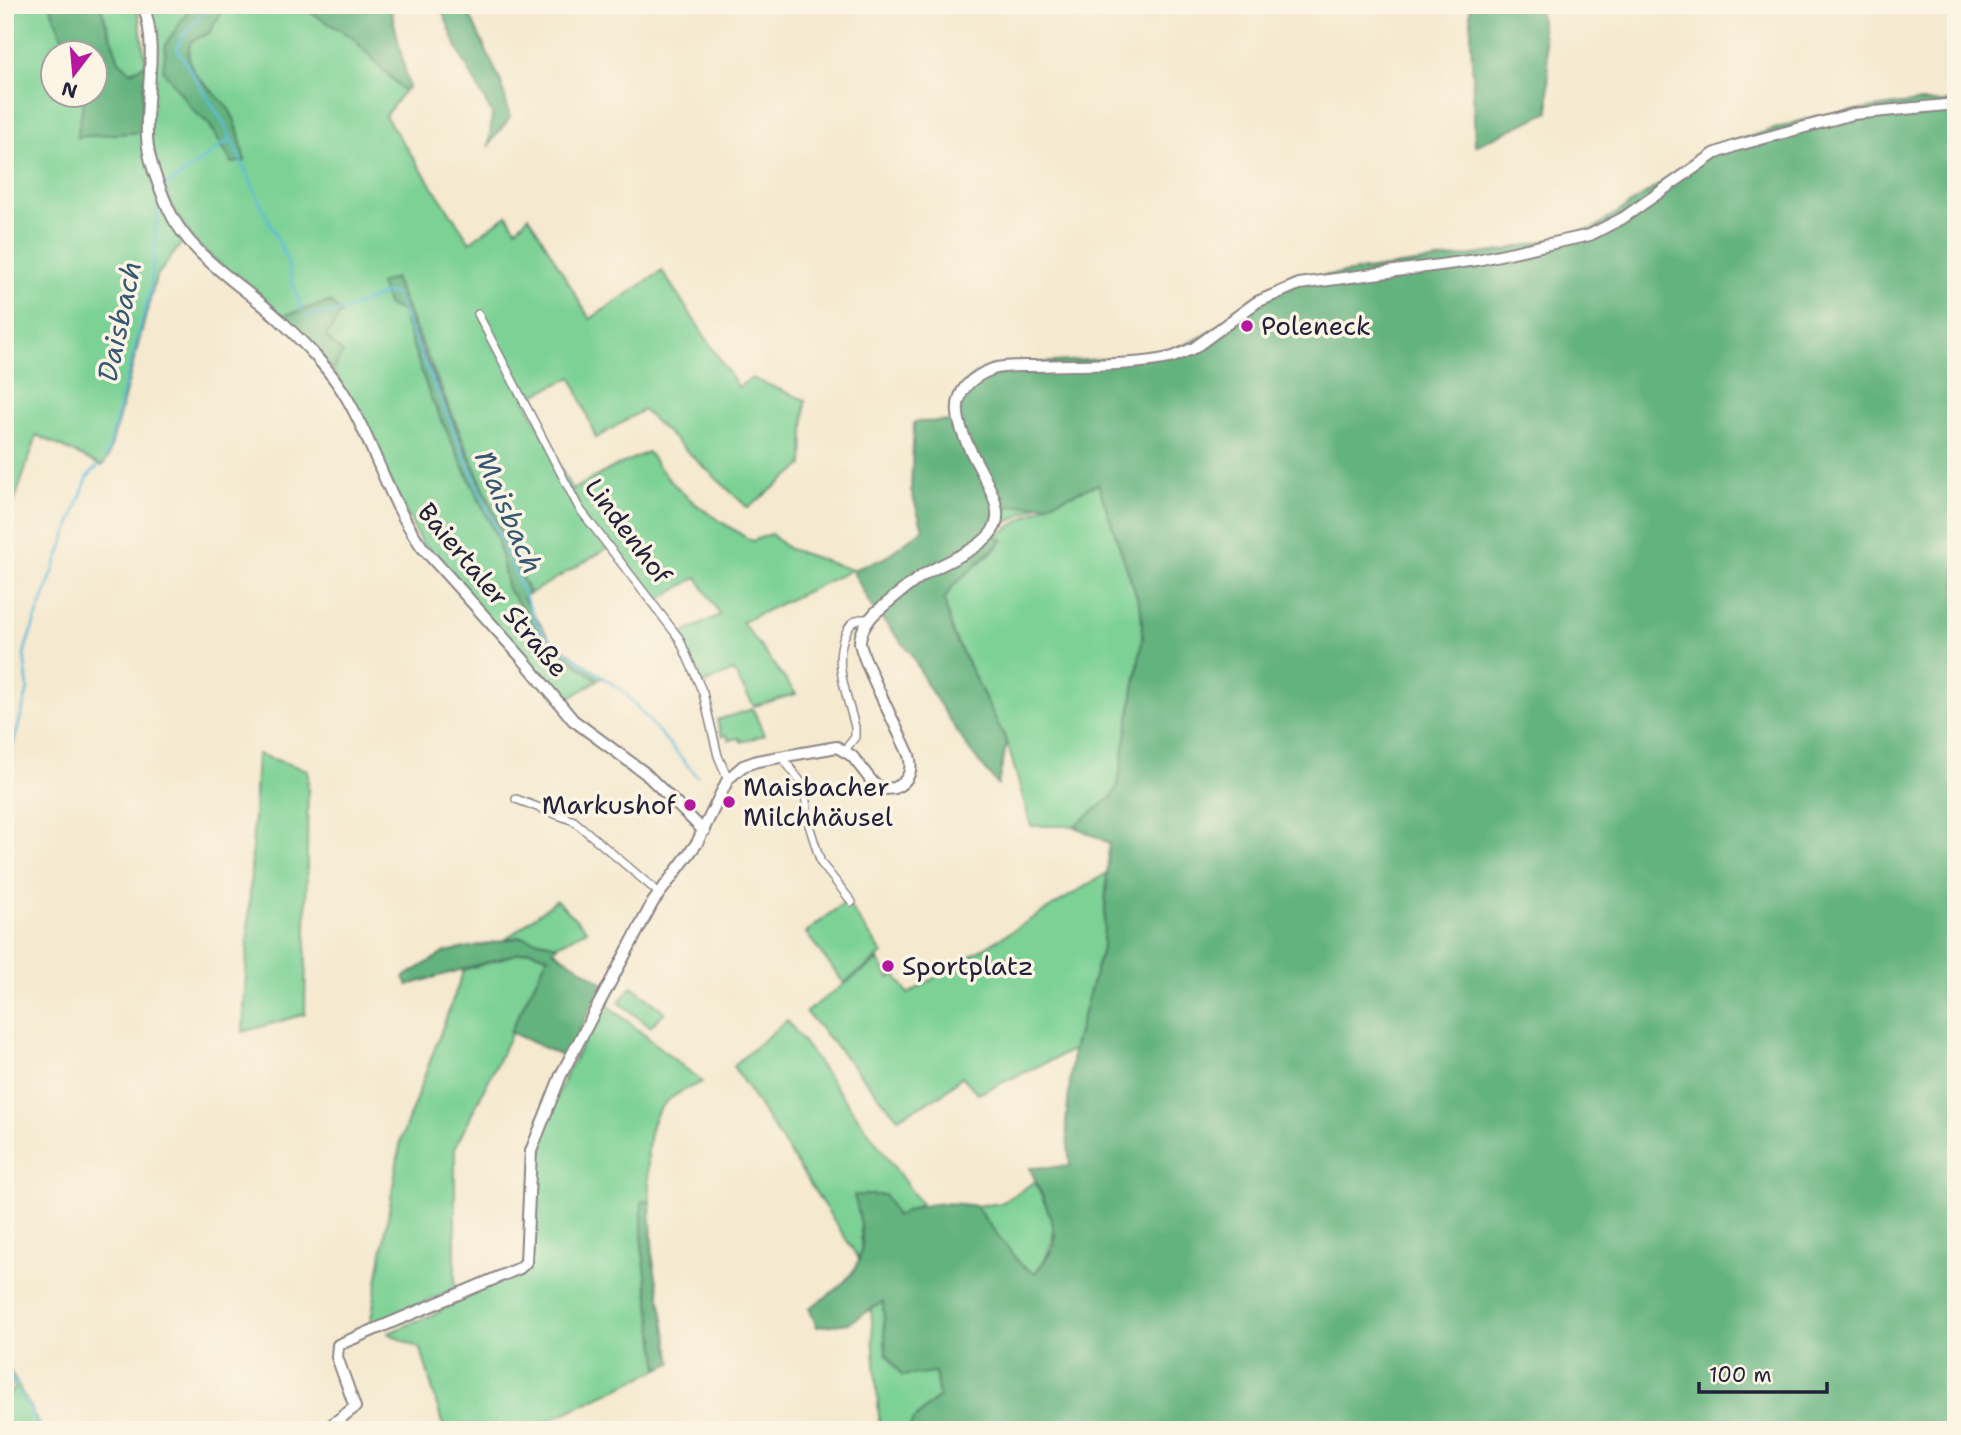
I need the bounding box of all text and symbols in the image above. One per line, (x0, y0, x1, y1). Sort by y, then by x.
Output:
north arrow (38, 38, 108, 108)
text: N (59, 76, 80, 104)
water label: Daisbach (88, 257, 150, 385)
place label: Poleneck (1261, 308, 1371, 343)
marker: Poleneck (1239, 318, 1255, 334)
water label: Maisbach (466, 444, 552, 580)
street label: Lindenhof (577, 471, 680, 591)
street label: Baiertaler Straße (410, 495, 577, 684)
place label: Maisbacher Milchhäusel (743, 769, 893, 834)
place label: Markushof (542, 787, 677, 822)
marker: Maisbacher Milchhäusel (721, 794, 737, 810)
marker: Markushof (682, 797, 698, 813)
place label: Sportplatz (902, 948, 1034, 983)
marker: Sportplatz (880, 958, 896, 974)
scale bar (1699, 1351, 1826, 1395)
text: 100 m (1709, 1361, 1772, 1389)

